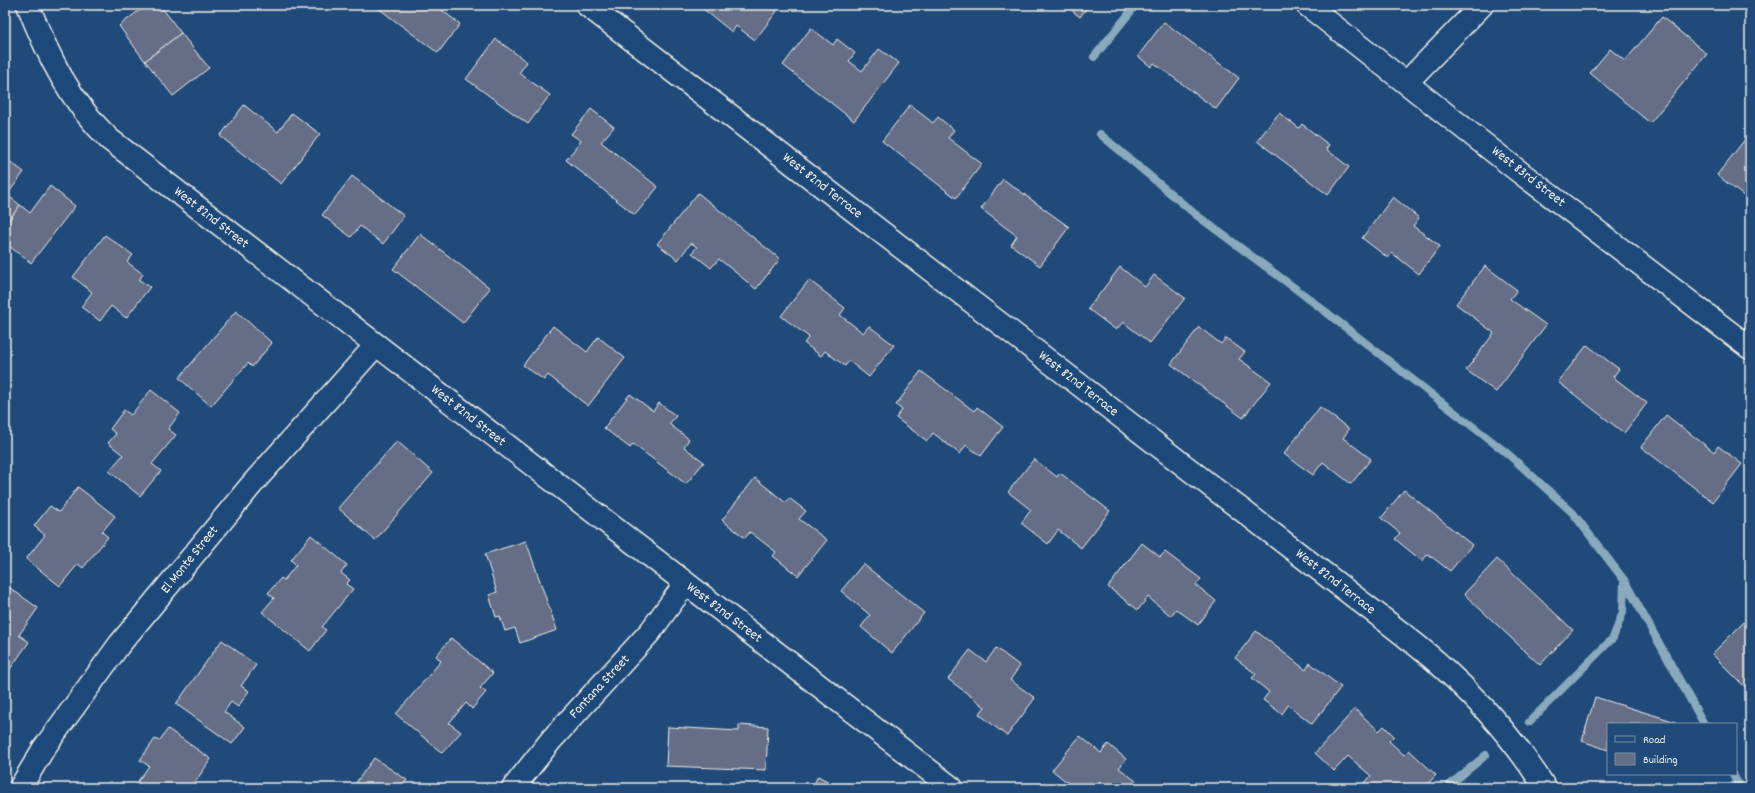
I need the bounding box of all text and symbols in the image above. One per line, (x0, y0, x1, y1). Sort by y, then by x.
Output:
street label: West 83rd Street (1487, 142, 1569, 212)
street label: West 82nd Terrace (778, 148, 866, 224)
street label: West 82nd Street (169, 182, 253, 254)
street label: West 82nd Terrace (1034, 346, 1122, 422)
street label: West 82nd Street (426, 380, 510, 452)
street label: El Monte Street (156, 522, 224, 598)
street label: West 82nd Terrace (1291, 544, 1379, 620)
street label: West 82nd Street (682, 578, 766, 648)
street label: Fontana Street (565, 651, 635, 723)
legend (1607, 723, 1737, 775)
text: Road (1643, 732, 1665, 749)
text: Building (1643, 752, 1678, 769)

